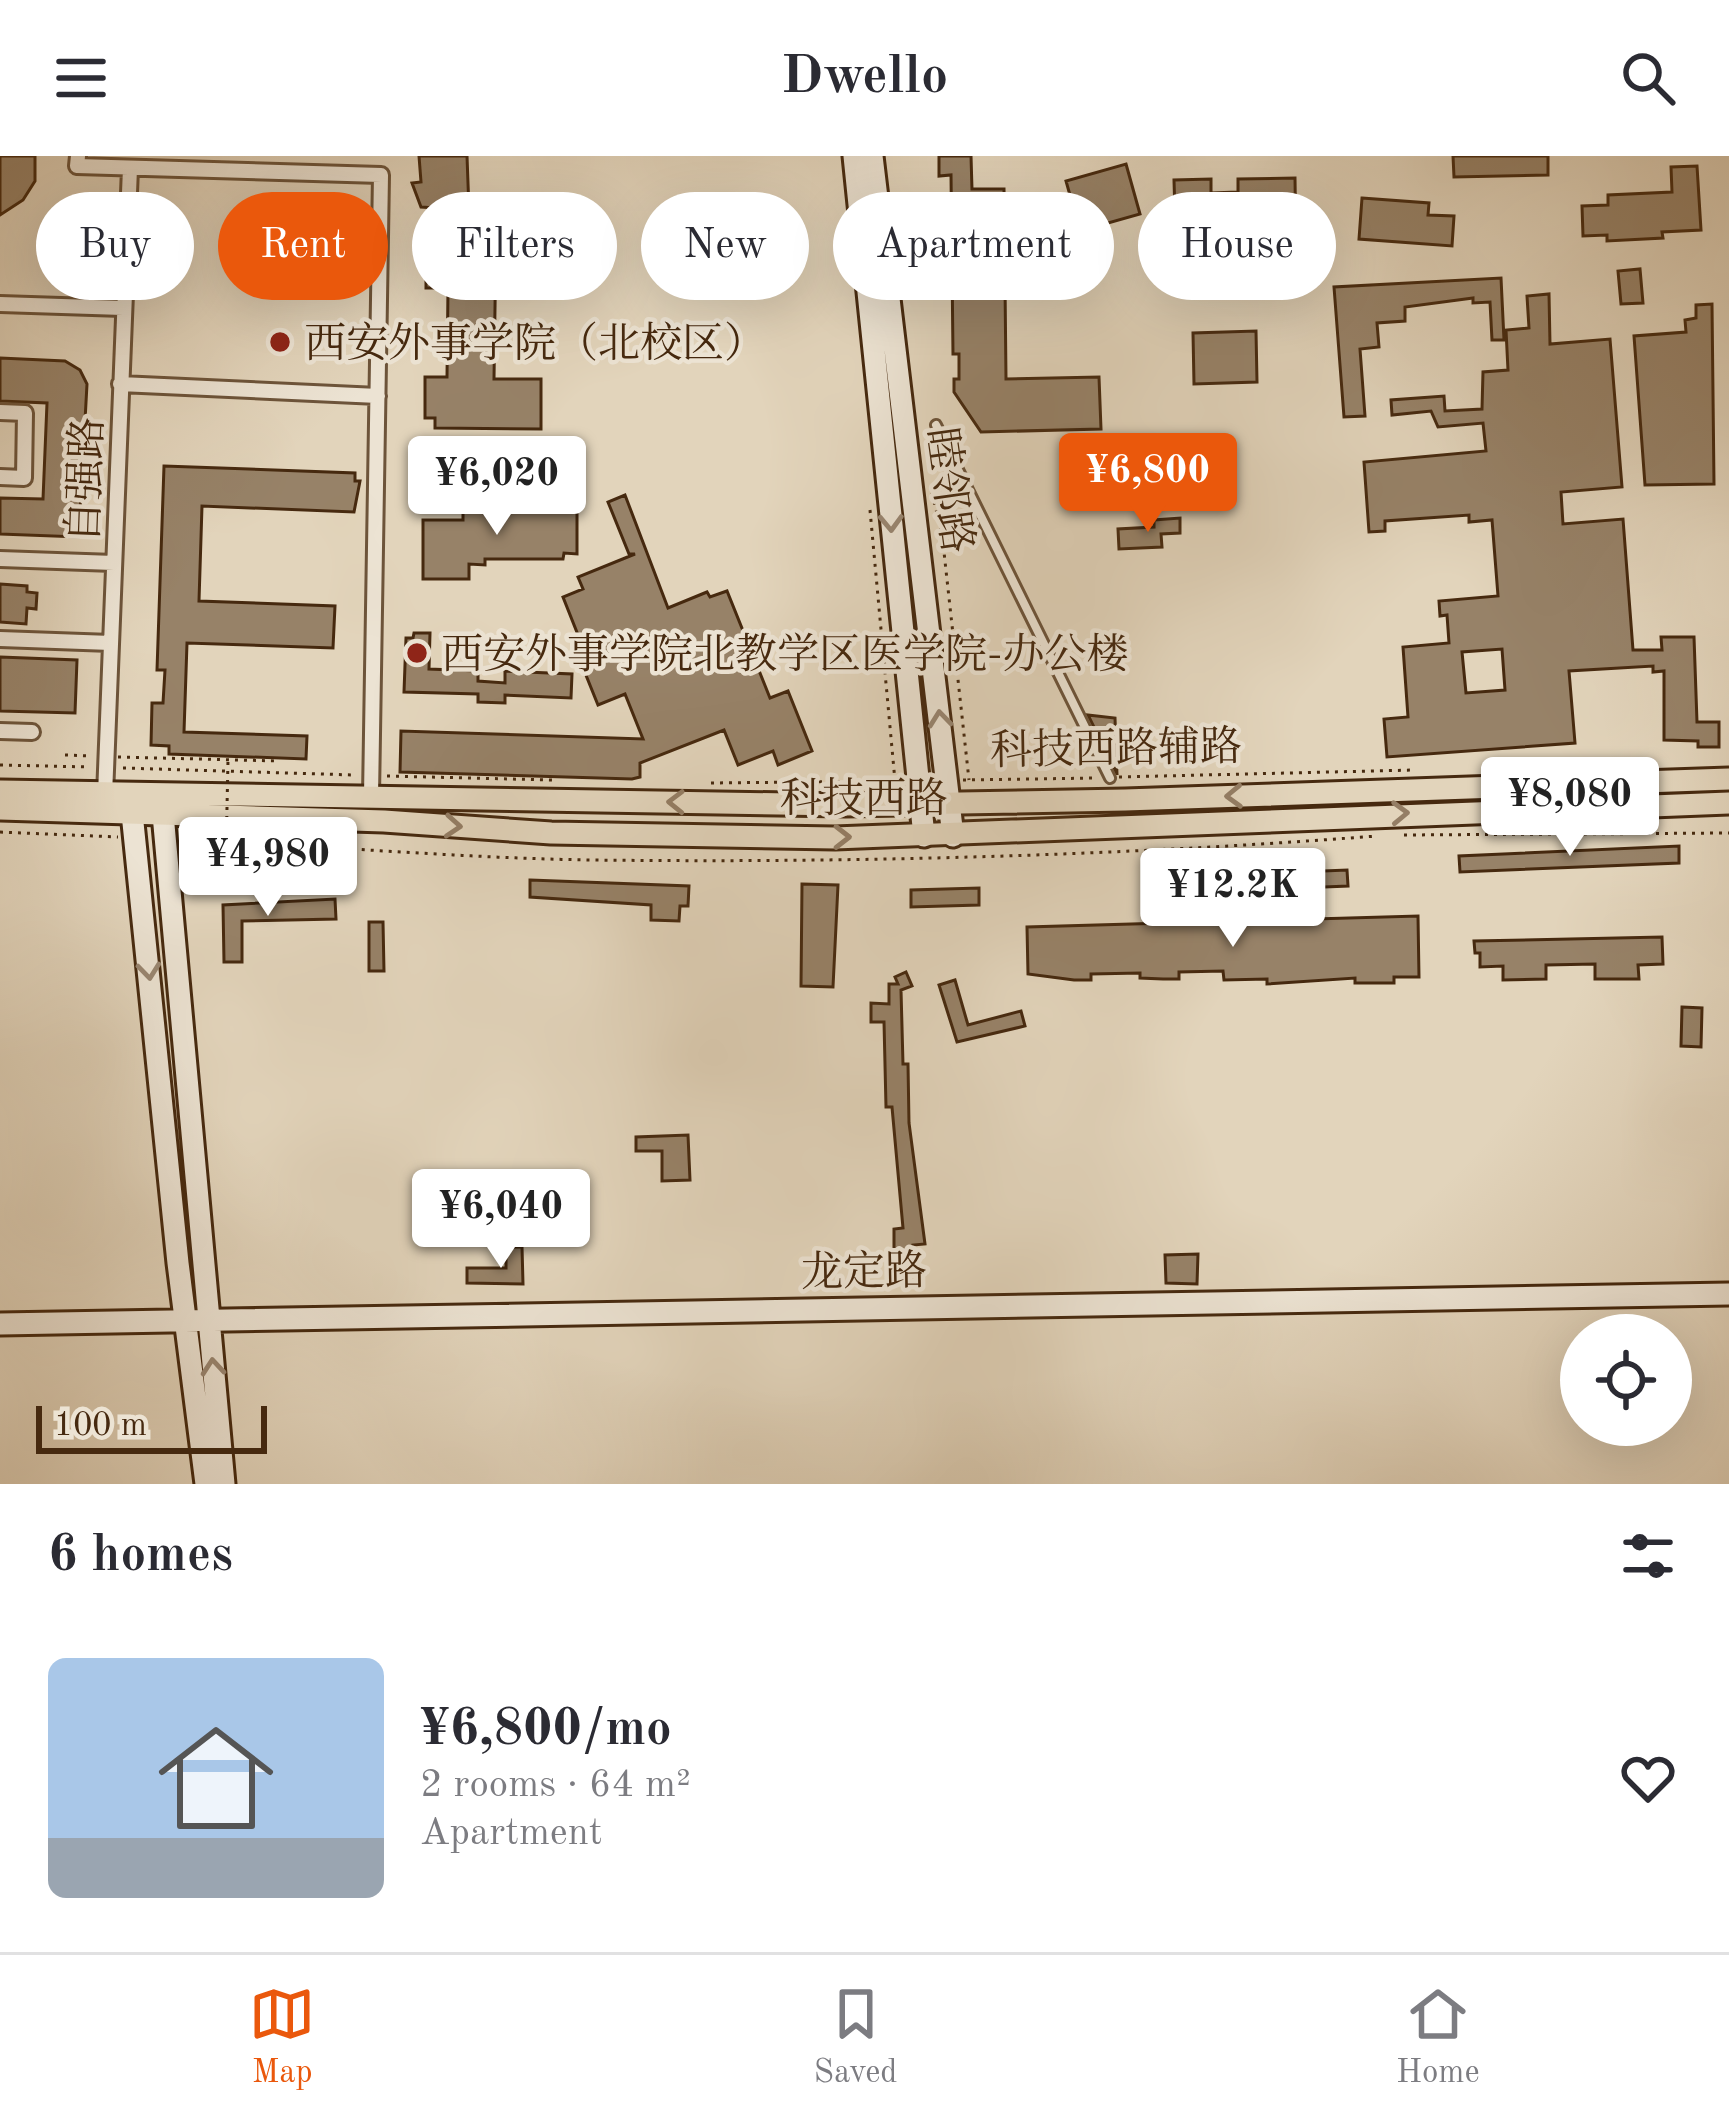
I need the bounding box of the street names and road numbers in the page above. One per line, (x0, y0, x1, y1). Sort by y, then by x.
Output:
street label: 自强路 (61, 416, 111, 544)
street label: 睦邻路 (917, 425, 981, 556)
street label: 科技西路辅路 (990, 724, 1242, 774)
street label: 科技西路 (780, 776, 948, 822)
street label: 龙定路 (801, 1248, 927, 1296)

